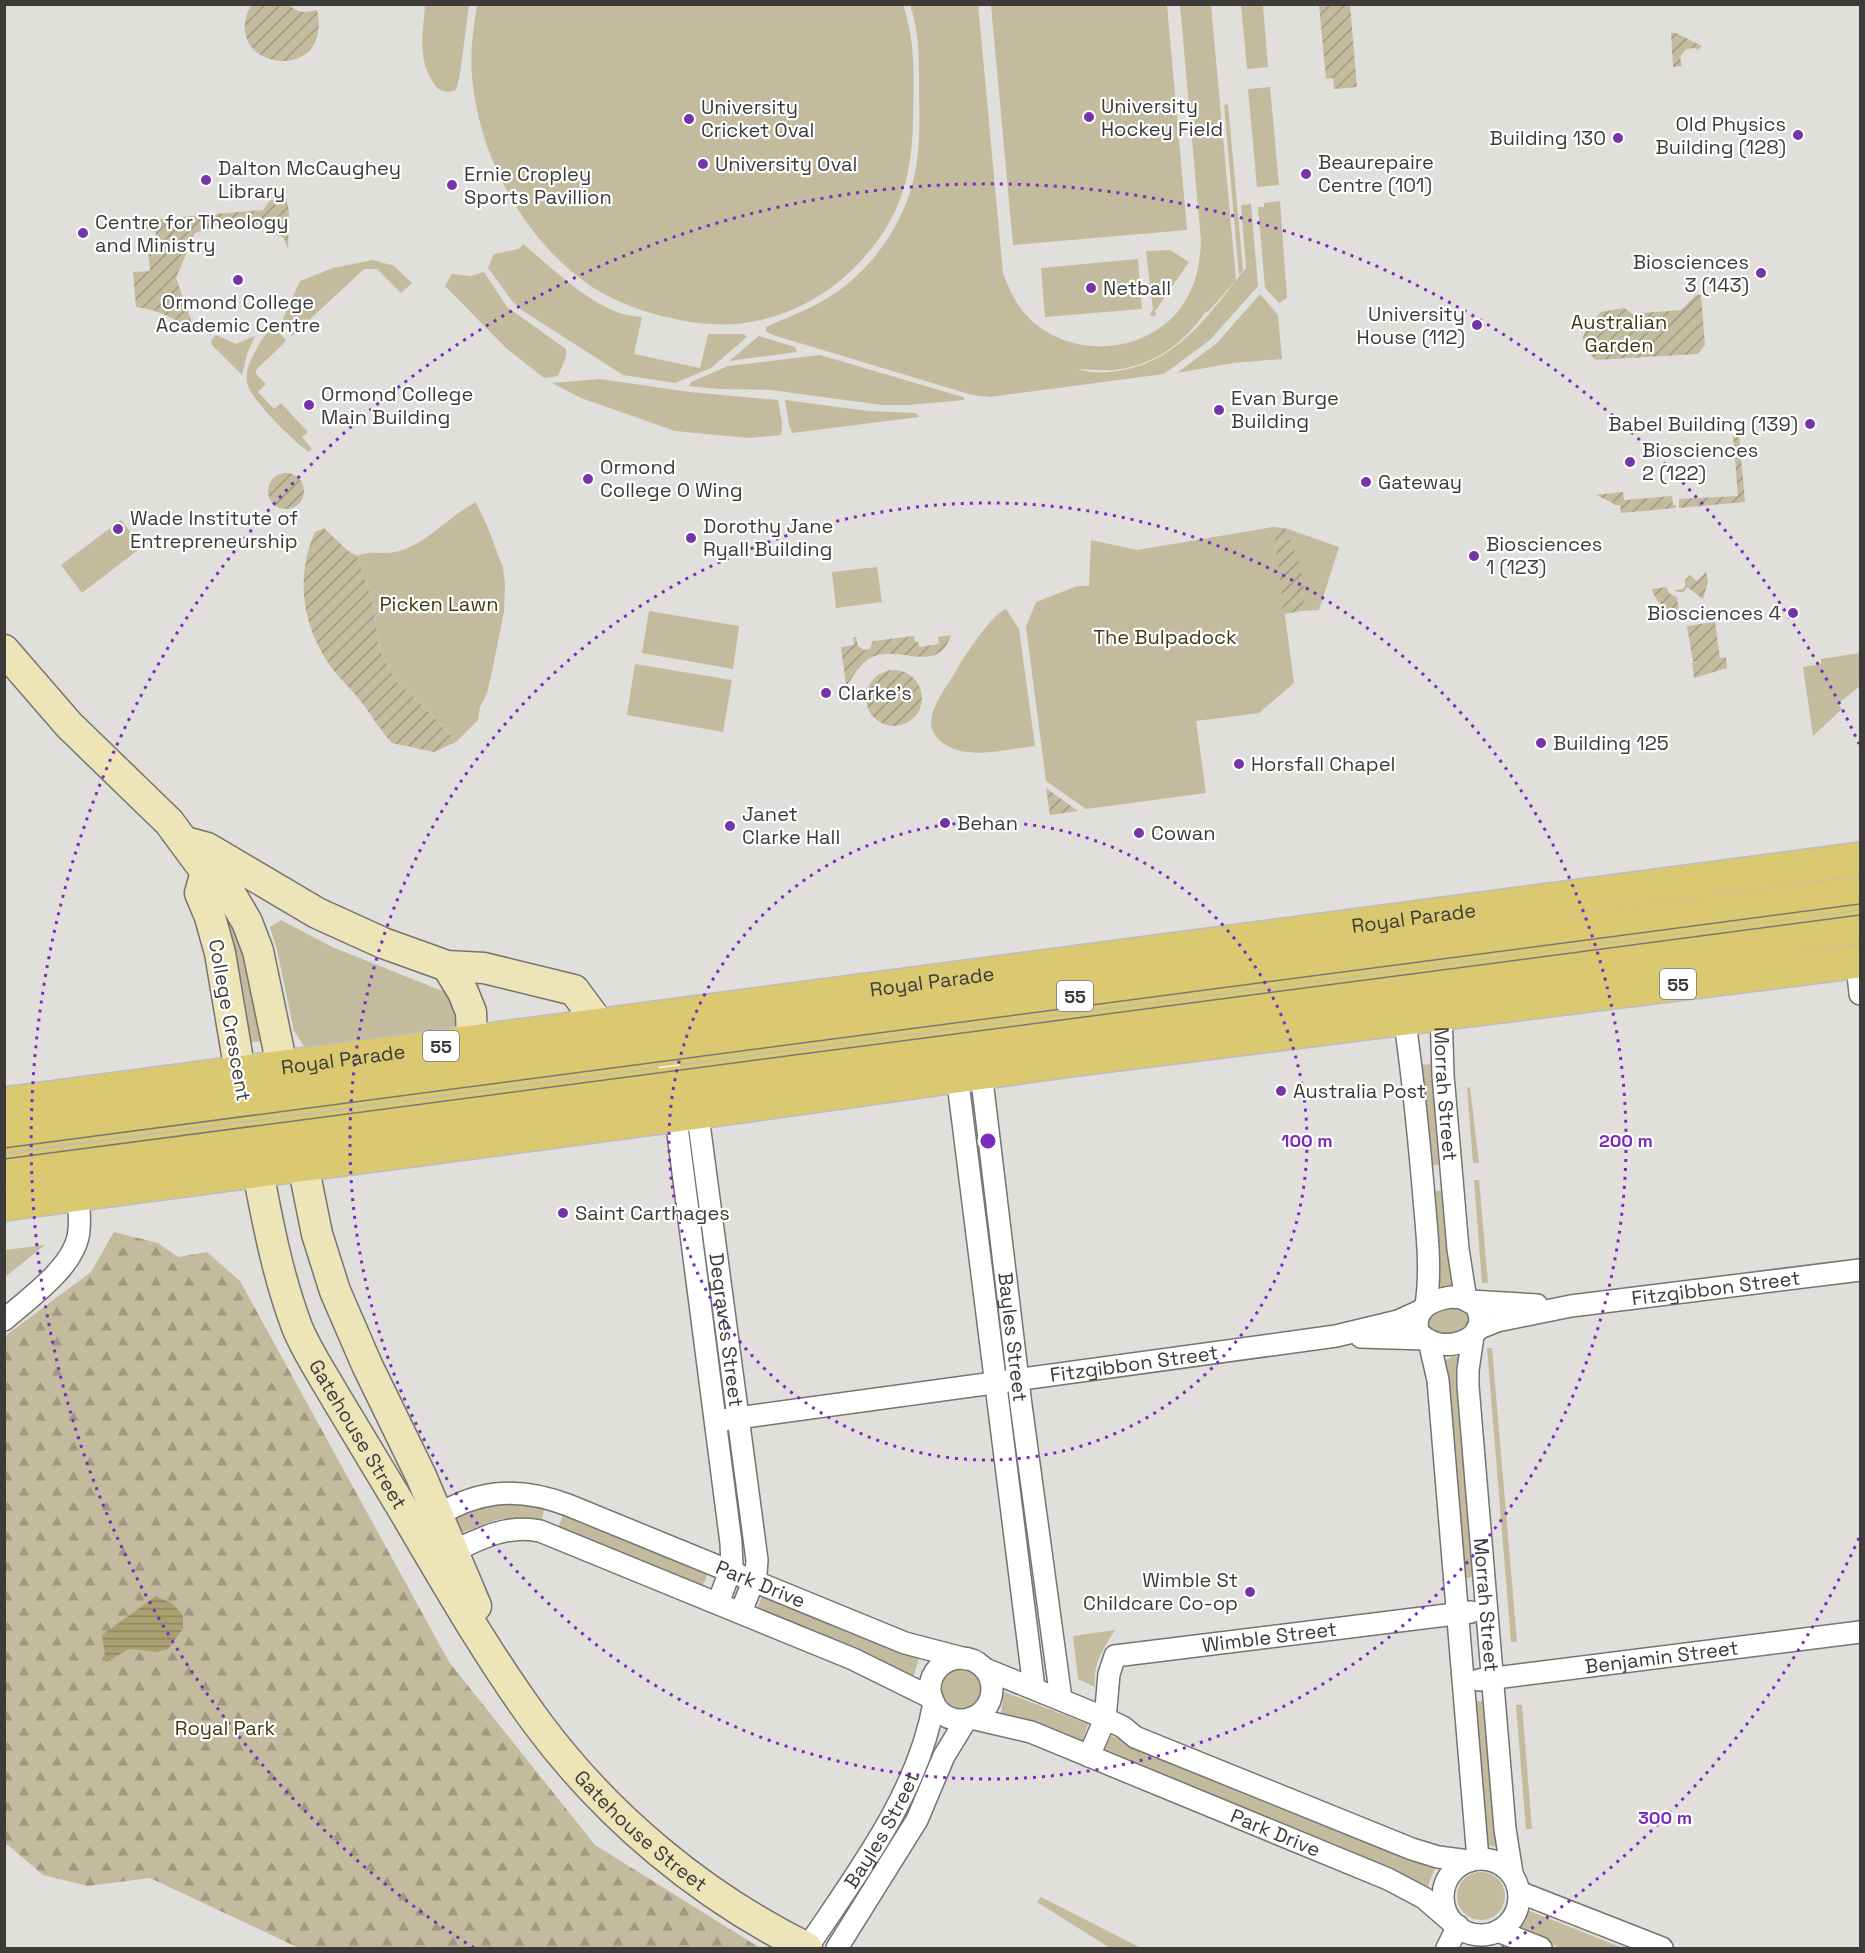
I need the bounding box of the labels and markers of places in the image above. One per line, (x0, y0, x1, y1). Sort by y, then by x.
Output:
place label: University Hockey Field (1101, 93, 1223, 142)
place label: University Cricket Oval (701, 94, 815, 143)
marker: University Hockey Field (1082, 110, 1096, 124)
place label: Old Physics Building (128) (1656, 111, 1786, 160)
marker: University Cricket Oval (682, 112, 696, 126)
place label: Building 130 (1489, 125, 1606, 151)
marker: Old Physics Building (128) (1791, 128, 1805, 142)
marker: Building 130 (1611, 131, 1625, 145)
place label: Beaurepaire Centre (101) (1318, 149, 1434, 198)
place label: University Oval (715, 151, 857, 177)
place label: Dalton McCaughey Library (218, 155, 401, 204)
marker: University Oval (696, 157, 710, 171)
place label: Ernie Cropley Sports Pavillion (464, 161, 612, 210)
marker: Beaurepaire Centre (101) (1299, 167, 1313, 181)
marker: Dalton McCaughey Library (199, 173, 213, 187)
marker: Ernie Cropley Sports Pavillion (445, 178, 459, 192)
place label: Centre for Theology and Ministry (95, 209, 288, 258)
marker: Centre for Theology and Ministry (76, 226, 90, 240)
place label: Biosciences 3 (143) (1633, 249, 1749, 298)
marker: Biosciences 3 (143) (1754, 266, 1768, 280)
marker: Ormond College Academic Centre (231, 273, 245, 287)
place label: Netball (1103, 275, 1171, 301)
marker: Netball (1084, 281, 1098, 295)
place label: Ormond College Academic Centre (156, 289, 320, 338)
place label: University House (112) (1357, 301, 1465, 350)
marker: University House (112) (1470, 318, 1484, 332)
place label: Ormond College Main Building (321, 381, 473, 430)
place label: Evan Burge Building (1231, 385, 1339, 434)
marker: Ormond College Main Building (302, 398, 316, 412)
marker: Evan Burge Building (1212, 403, 1226, 417)
place label: Babel Building (139) (1608, 411, 1798, 437)
marker: Babel Building (139) (1803, 417, 1817, 431)
place label: Biosciences 2 (122) (1642, 437, 1758, 486)
place label: Ormond College O Wing (600, 454, 743, 503)
marker: Biosciences 2 (122) (1623, 455, 1637, 469)
place label: Gateway (1378, 469, 1462, 495)
marker: Ormond College O Wing (581, 472, 595, 486)
marker: Gateway (1359, 475, 1373, 489)
place label: Wade Institute of Entrepreneurship (130, 505, 298, 554)
place label: Dorothy Jane Ryall Building (703, 513, 833, 562)
marker: Wade Institute of Entrepreneurship (111, 522, 125, 536)
marker: Dorothy Jane Ryall Building (684, 531, 698, 545)
place label: Biosciences 1 (123) (1486, 531, 1602, 580)
marker: Biosciences 1 (123) (1467, 549, 1481, 563)
place label: Biosciences 4 (1647, 600, 1781, 626)
marker: Biosciences 4 (1786, 606, 1800, 620)
place label: Clarke's (838, 680, 912, 706)
marker: Clarke's (819, 686, 833, 700)
place label: Building 125 (1553, 730, 1669, 756)
marker: Building 125 (1534, 736, 1548, 750)
place label: Horsfall Chapel (1251, 751, 1395, 777)
marker: Horsfall Chapel (1232, 757, 1246, 771)
place label: Janet Clarke Hall (742, 801, 840, 850)
place label: Behan (957, 810, 1018, 836)
marker: Behan (938, 816, 952, 830)
marker: Janet Clarke Hall (723, 819, 737, 833)
place label: Cowan (1151, 820, 1216, 846)
marker: Cowan (1132, 826, 1146, 840)
place label: Australia Post (1293, 1078, 1426, 1104)
marker: Australia Post (1274, 1084, 1288, 1098)
centre of rings (978, 1131, 998, 1151)
place label: Saint Carthages (575, 1200, 730, 1226)
marker: Saint Carthages (556, 1206, 570, 1220)
place label: Wimble St Childcare Co-op (1083, 1567, 1238, 1616)
marker: Wimble St Childcare Co-op (1243, 1585, 1257, 1599)

